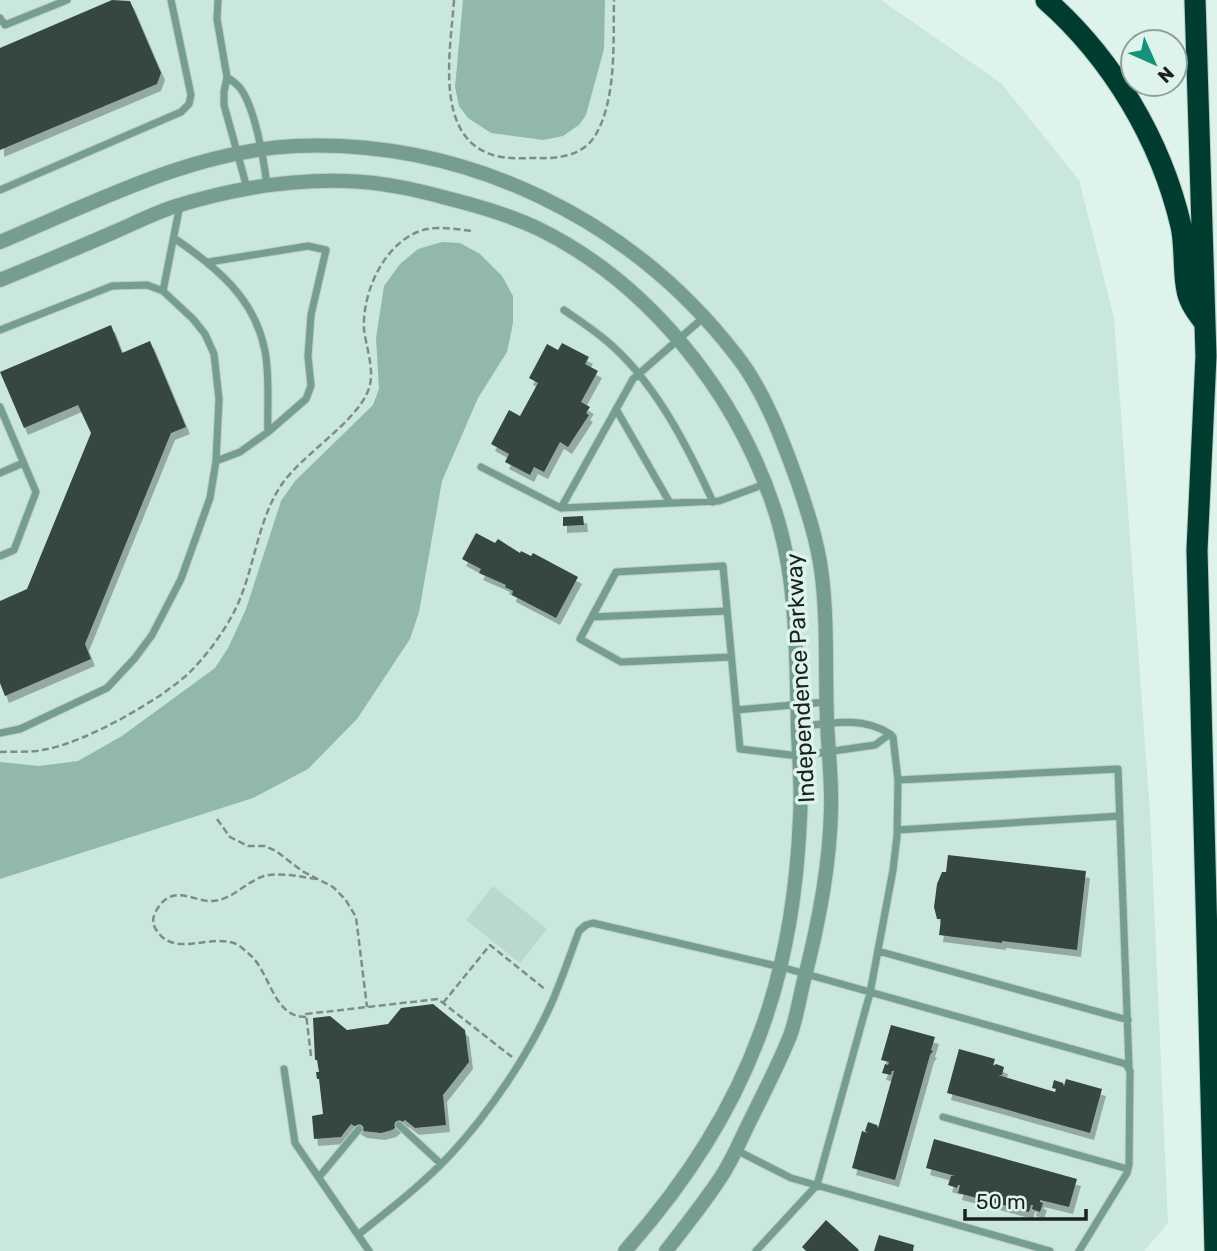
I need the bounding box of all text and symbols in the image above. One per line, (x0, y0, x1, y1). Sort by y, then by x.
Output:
north arrow (1119, 28, 1189, 98)
text: N (1153, 62, 1179, 88)
street label: Independence Parkway (779, 552, 821, 804)
scale bar (965, 1178, 1086, 1222)
text: 50 m (976, 1189, 1026, 1214)

